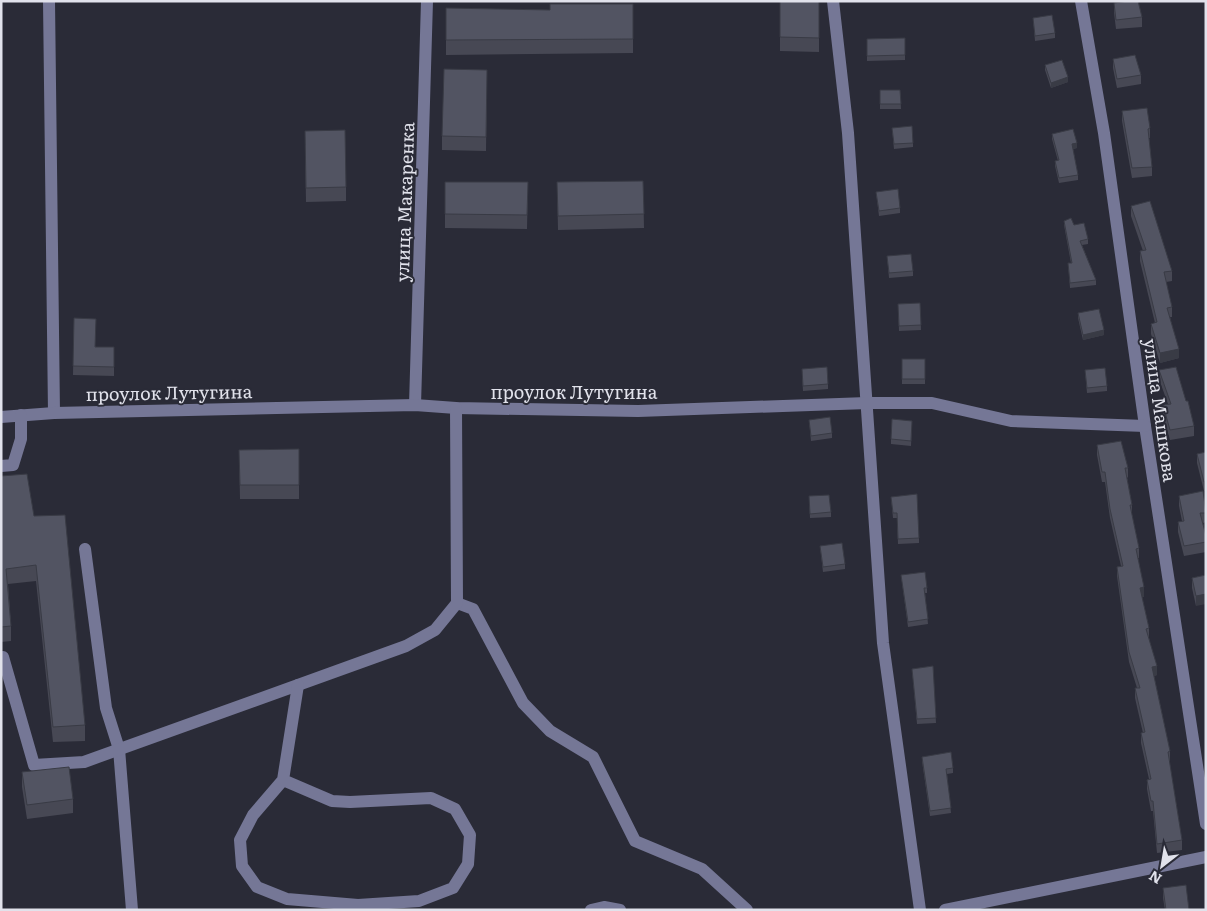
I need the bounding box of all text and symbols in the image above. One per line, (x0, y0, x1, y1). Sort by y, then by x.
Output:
street label: улица Макаренка (388, 121, 420, 283)
street label: улица Машкова (1138, 336, 1184, 484)
street label: проулок Лутугина (85, 377, 253, 407)
street label: проулок Лутугина (491, 378, 658, 405)
north arrow (1137, 841, 1187, 891)
text: N (1144, 866, 1165, 890)

